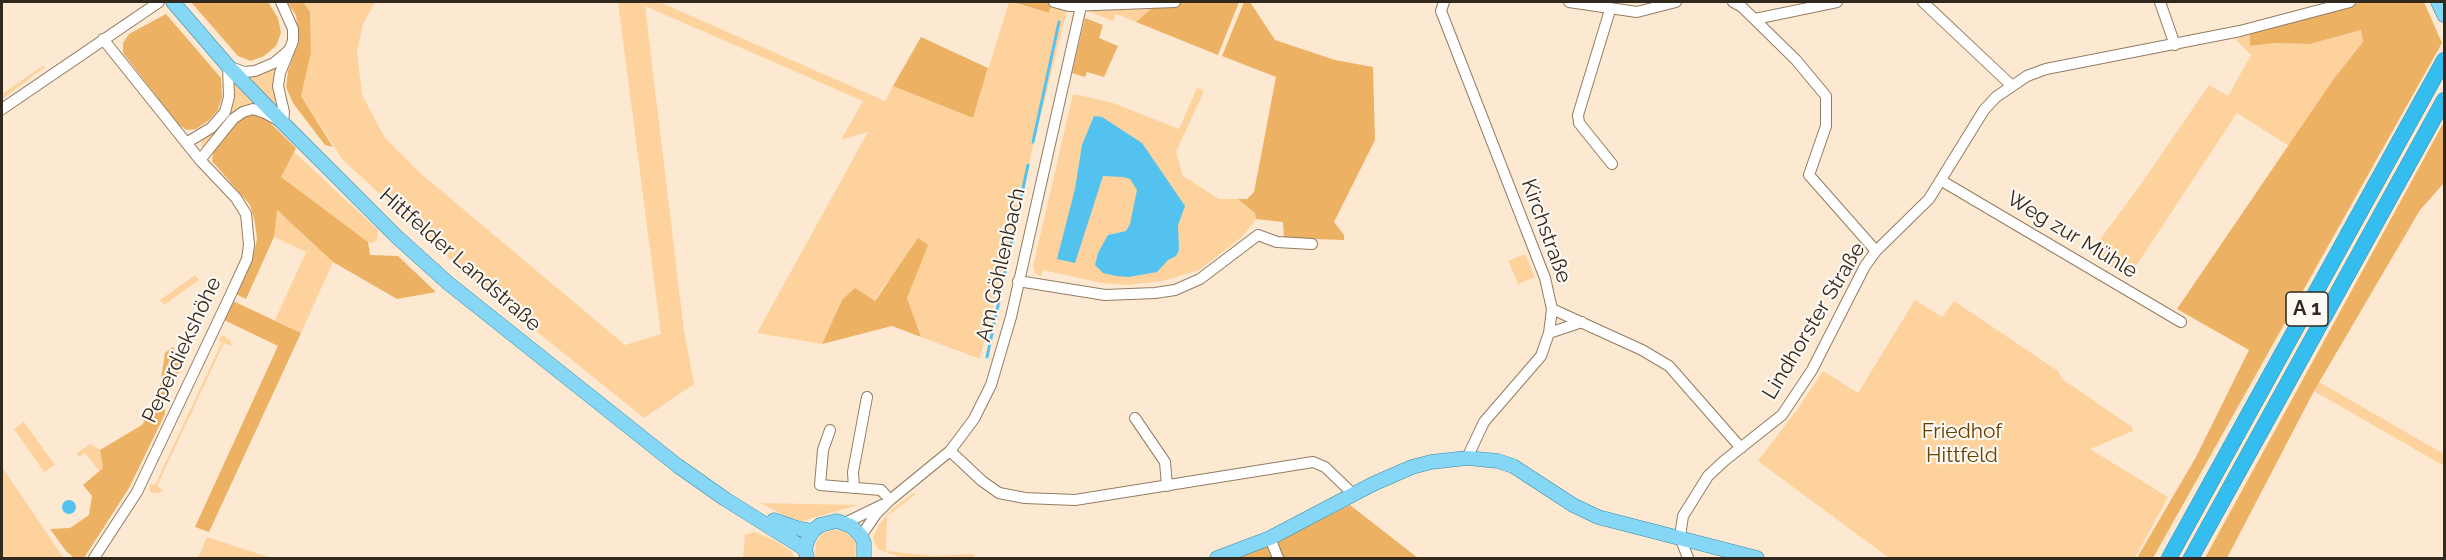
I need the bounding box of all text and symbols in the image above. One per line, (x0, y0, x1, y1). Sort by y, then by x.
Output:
street label: Kirchstraße (1516, 176, 1576, 286)
street label: Hittfelder Landstraße (374, 183, 546, 337)
street label: Am Göhlenbach (971, 186, 1031, 344)
street label: Weg zur Mühle (2002, 186, 2142, 284)
street label: Lindhorster Straße (1757, 238, 1871, 404)
street label: Peperdiekshöhe (137, 273, 227, 427)
road number: A 1 (2286, 292, 2328, 326)
park label: Friedhof Hittfeld (1922, 419, 2002, 469)

